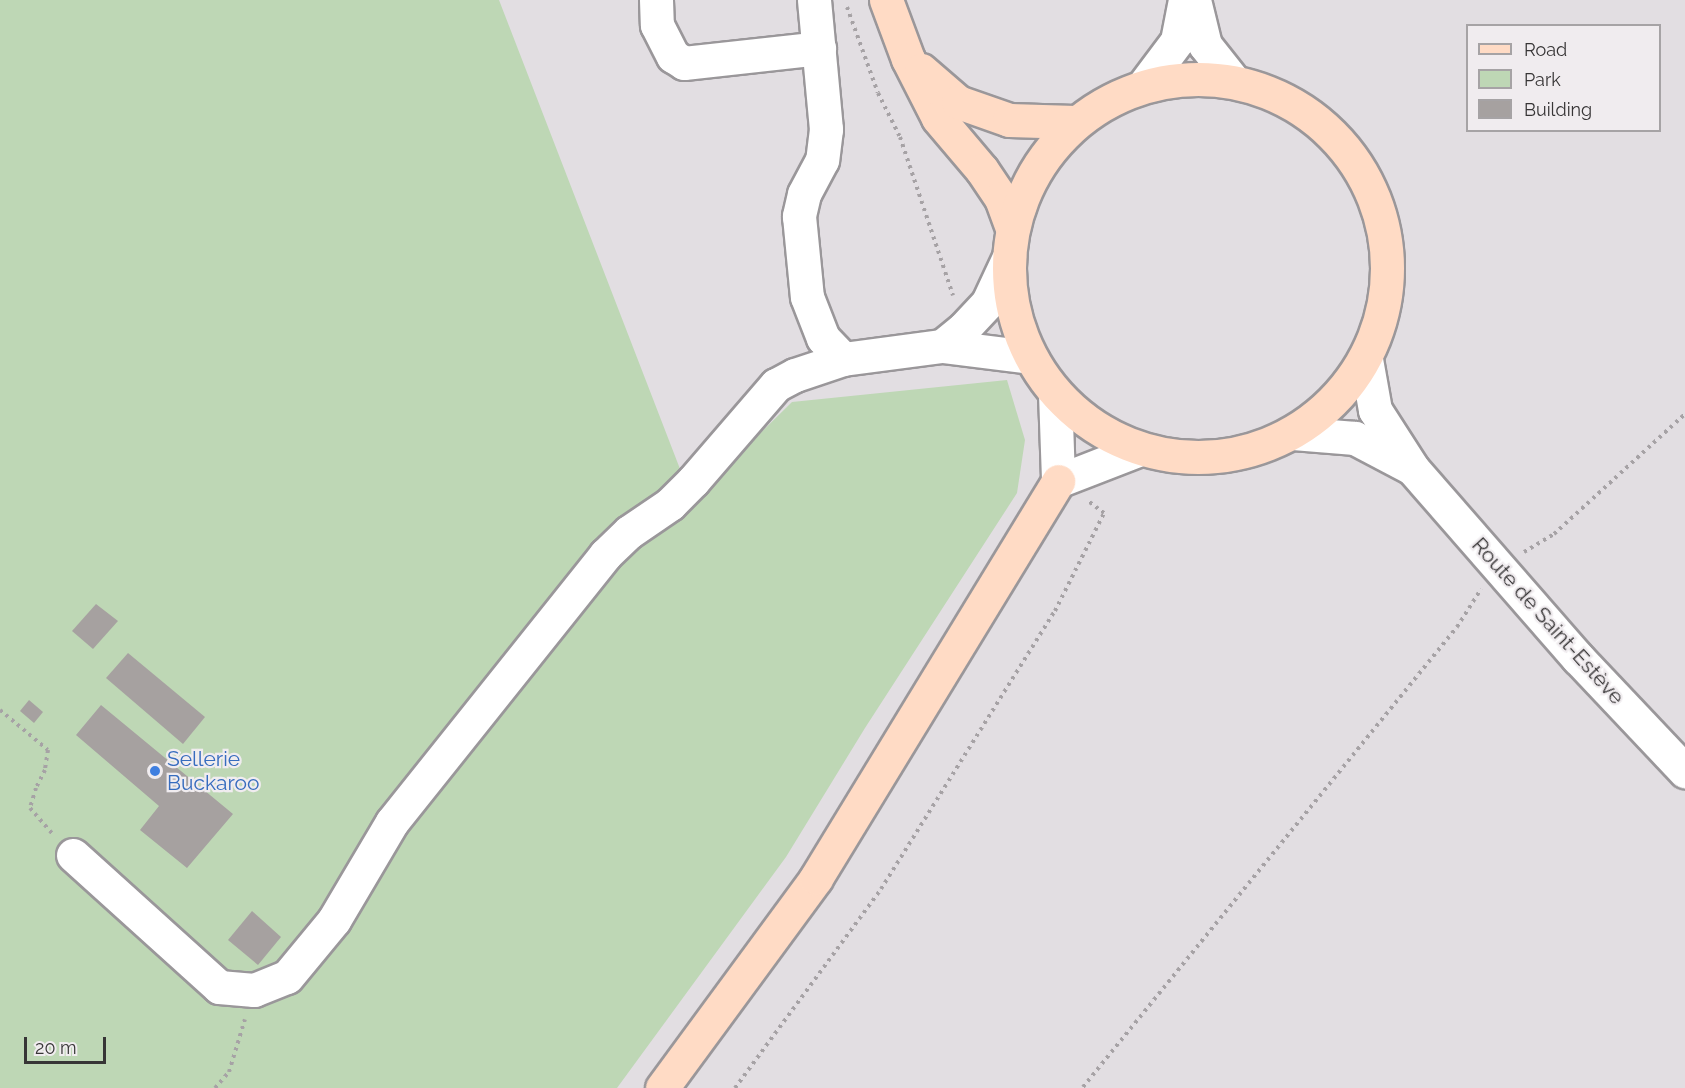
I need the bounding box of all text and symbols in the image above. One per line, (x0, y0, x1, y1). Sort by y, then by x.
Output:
legend (1466, 24, 1661, 132)
text: Road (1524, 39, 1567, 60)
text: Park (1524, 69, 1561, 90)
text: Building (1524, 99, 1592, 120)
street label: Route de Saint-Estève (1467, 533, 1629, 709)
place label: Sellerie Buckaroo (167, 746, 260, 796)
marker: Sellerie Buckaroo (148, 764, 162, 778)
scale bar (27, 1025, 110, 1063)
text: 20 m (35, 1037, 77, 1058)

